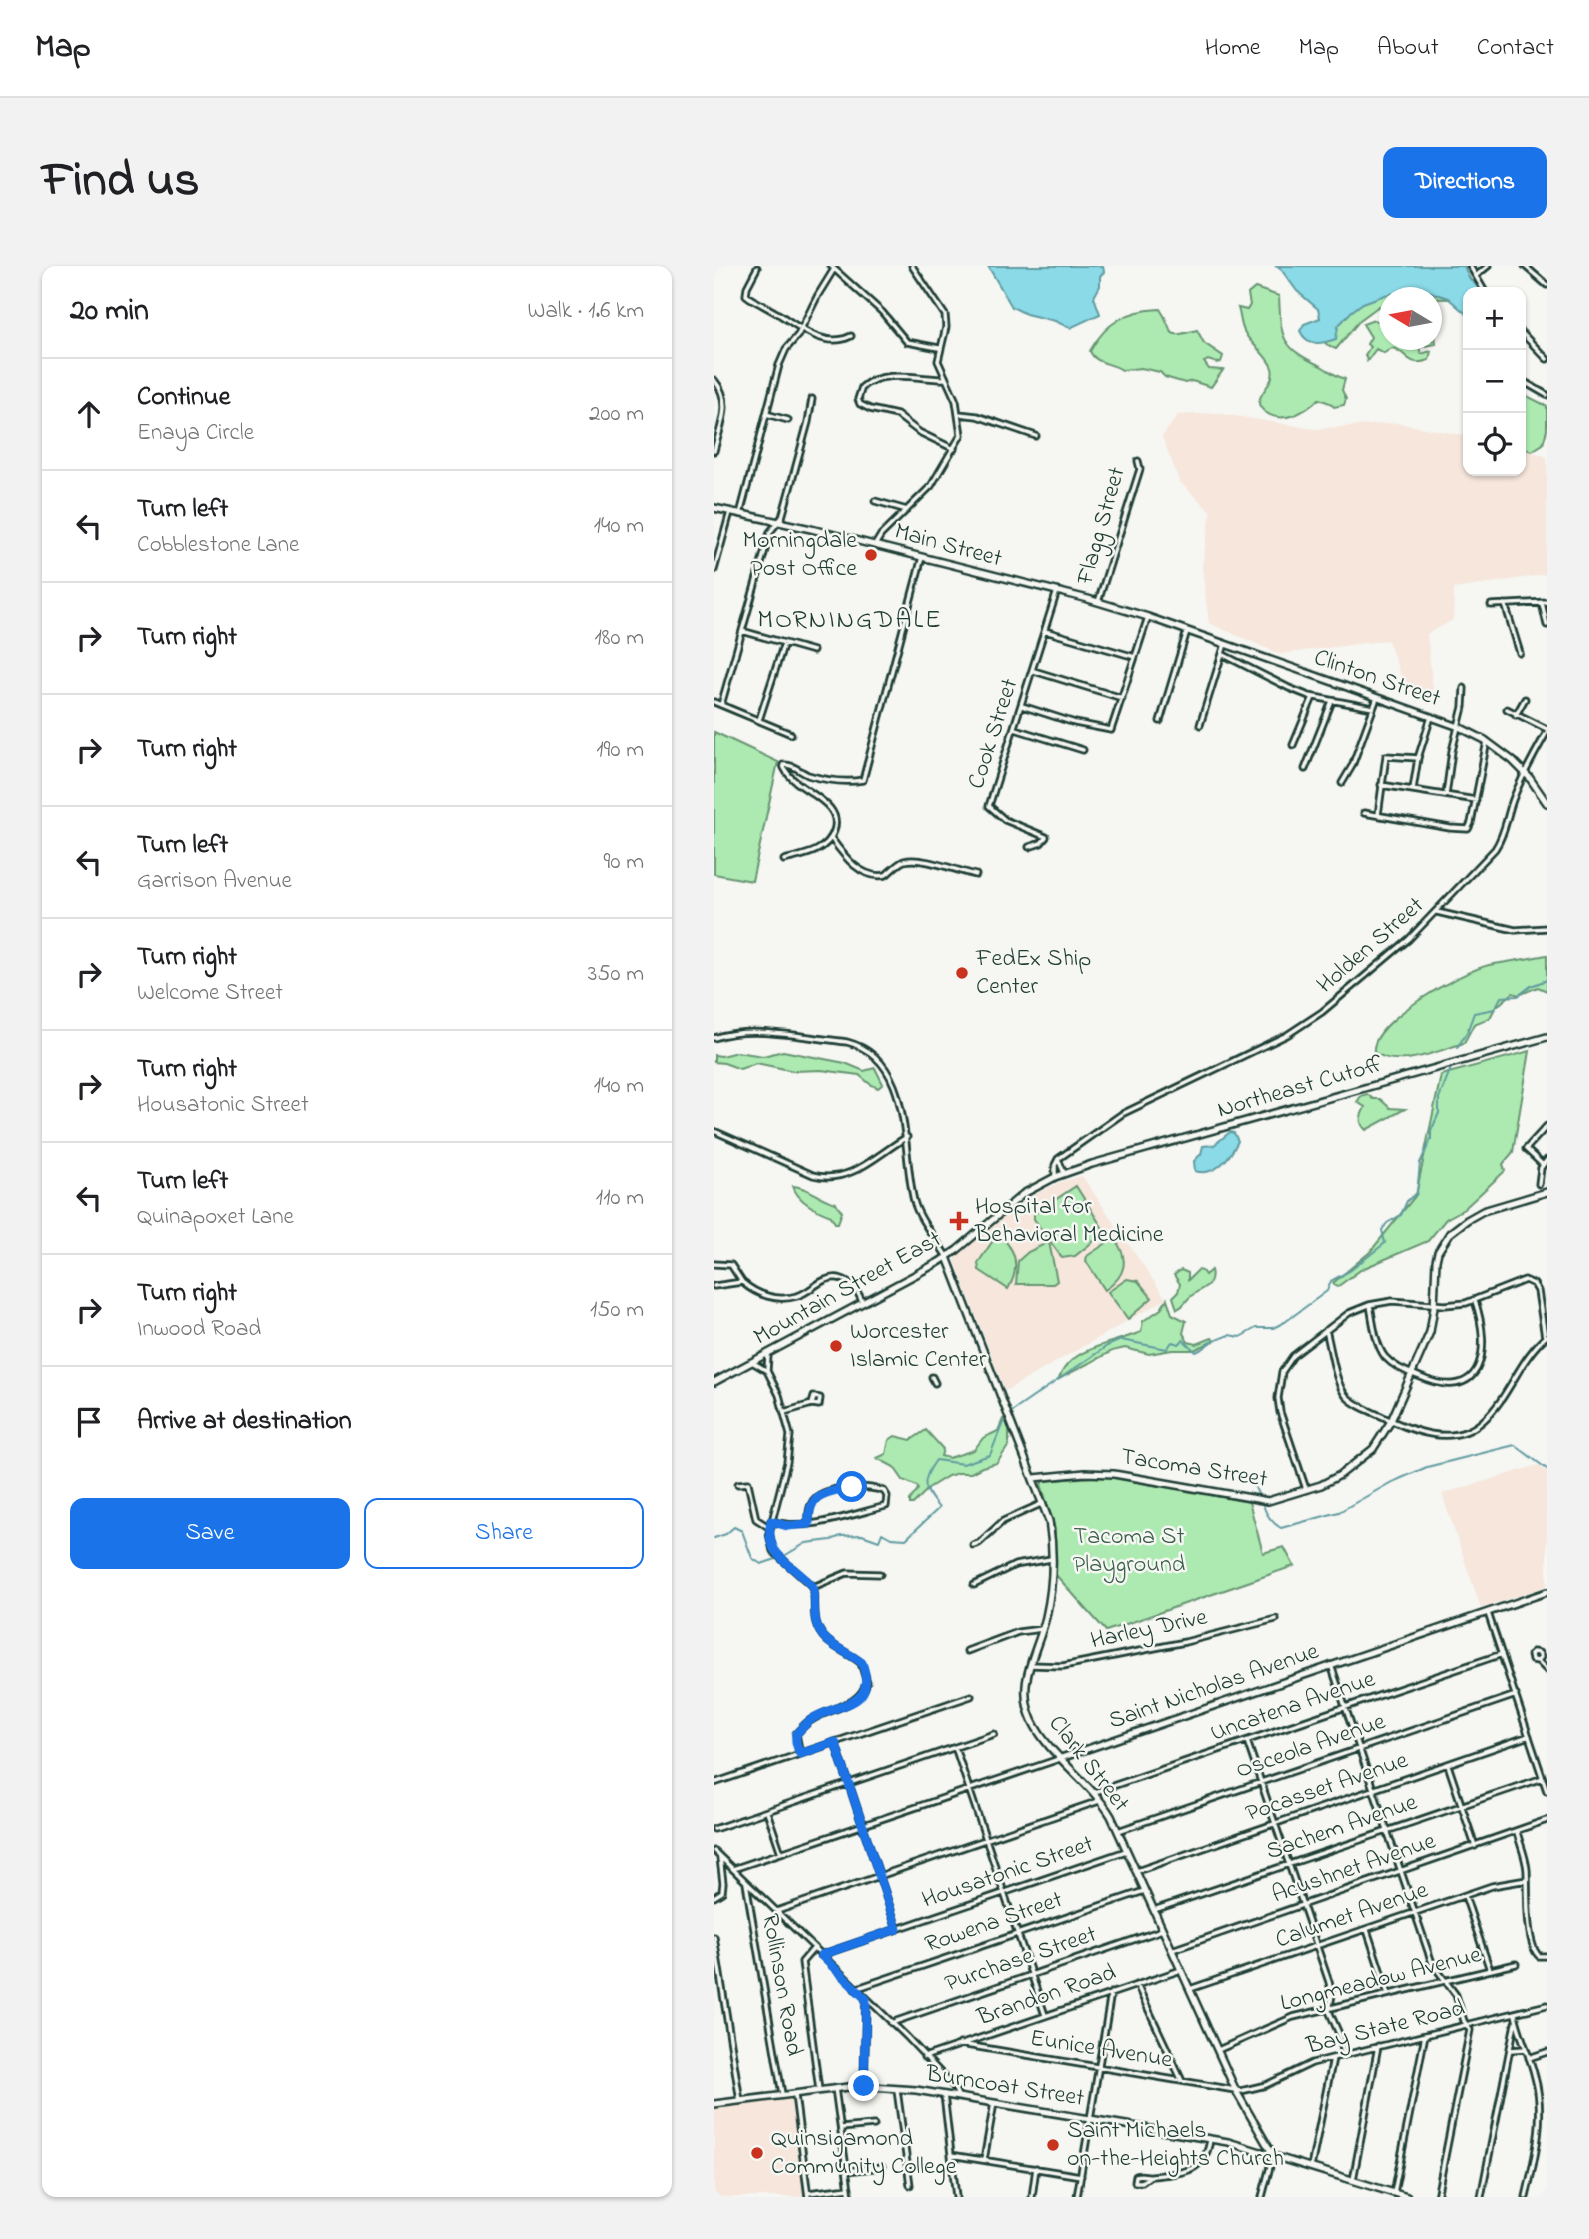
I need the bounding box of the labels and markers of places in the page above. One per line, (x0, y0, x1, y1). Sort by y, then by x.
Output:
place label: Morningdale Post Office (742, 524, 857, 587)
marker: Morningdale Post Office (863, 547, 879, 563)
place label: FedEx Ship Center (975, 942, 1091, 1005)
marker: FedEx Ship Center (954, 965, 970, 981)
place label: Hospital for Behavioral Medicine (974, 1190, 1164, 1253)
marker: Hospital for Behavioral Medicine (949, 1211, 969, 1231)
place label: Worcester Islamic Center (850, 1315, 987, 1378)
marker: Worcester Islamic Center (828, 1338, 844, 1354)
place label: Saint Michaels on-the-Heights Church (1067, 2114, 1284, 2177)
place label: Quinsigamond Community College (771, 2122, 957, 2186)
marker: Saint Michaels on-the-Heights Church (1045, 2137, 1061, 2153)
marker: Quinsigamond Community College (749, 2145, 765, 2161)

